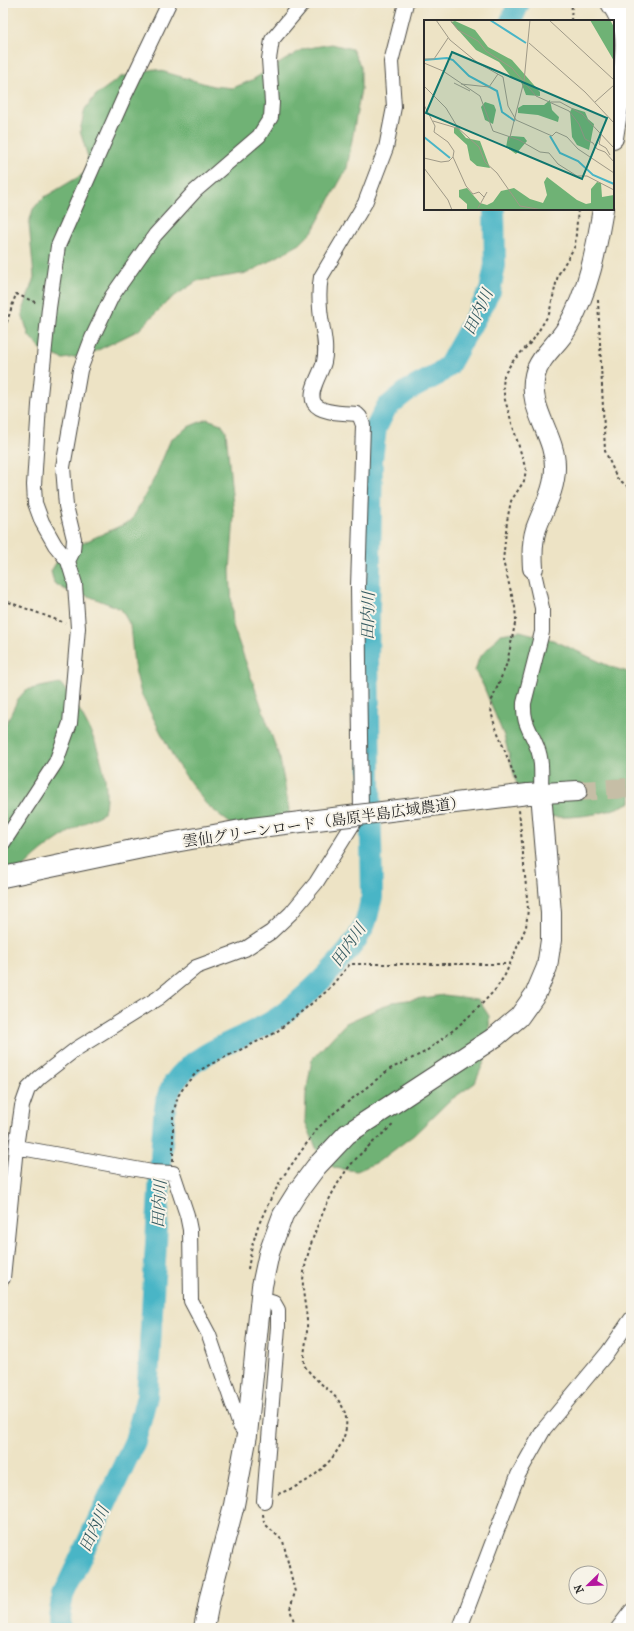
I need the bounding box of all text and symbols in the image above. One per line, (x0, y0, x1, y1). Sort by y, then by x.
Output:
inset map (424, 20, 614, 210)
water label: 田内川 (459, 284, 498, 338)
water label: 田内川 (358, 590, 378, 640)
street label: 雲仙グリーンロード（島原半島広域農道） (182, 793, 466, 851)
water label: 田内川 (326, 918, 371, 970)
water label: 田内川 (148, 1178, 170, 1228)
water label: 田内川 (75, 1501, 114, 1555)
north arrow (568, 1565, 608, 1605)
text: N (571, 1582, 587, 1595)

